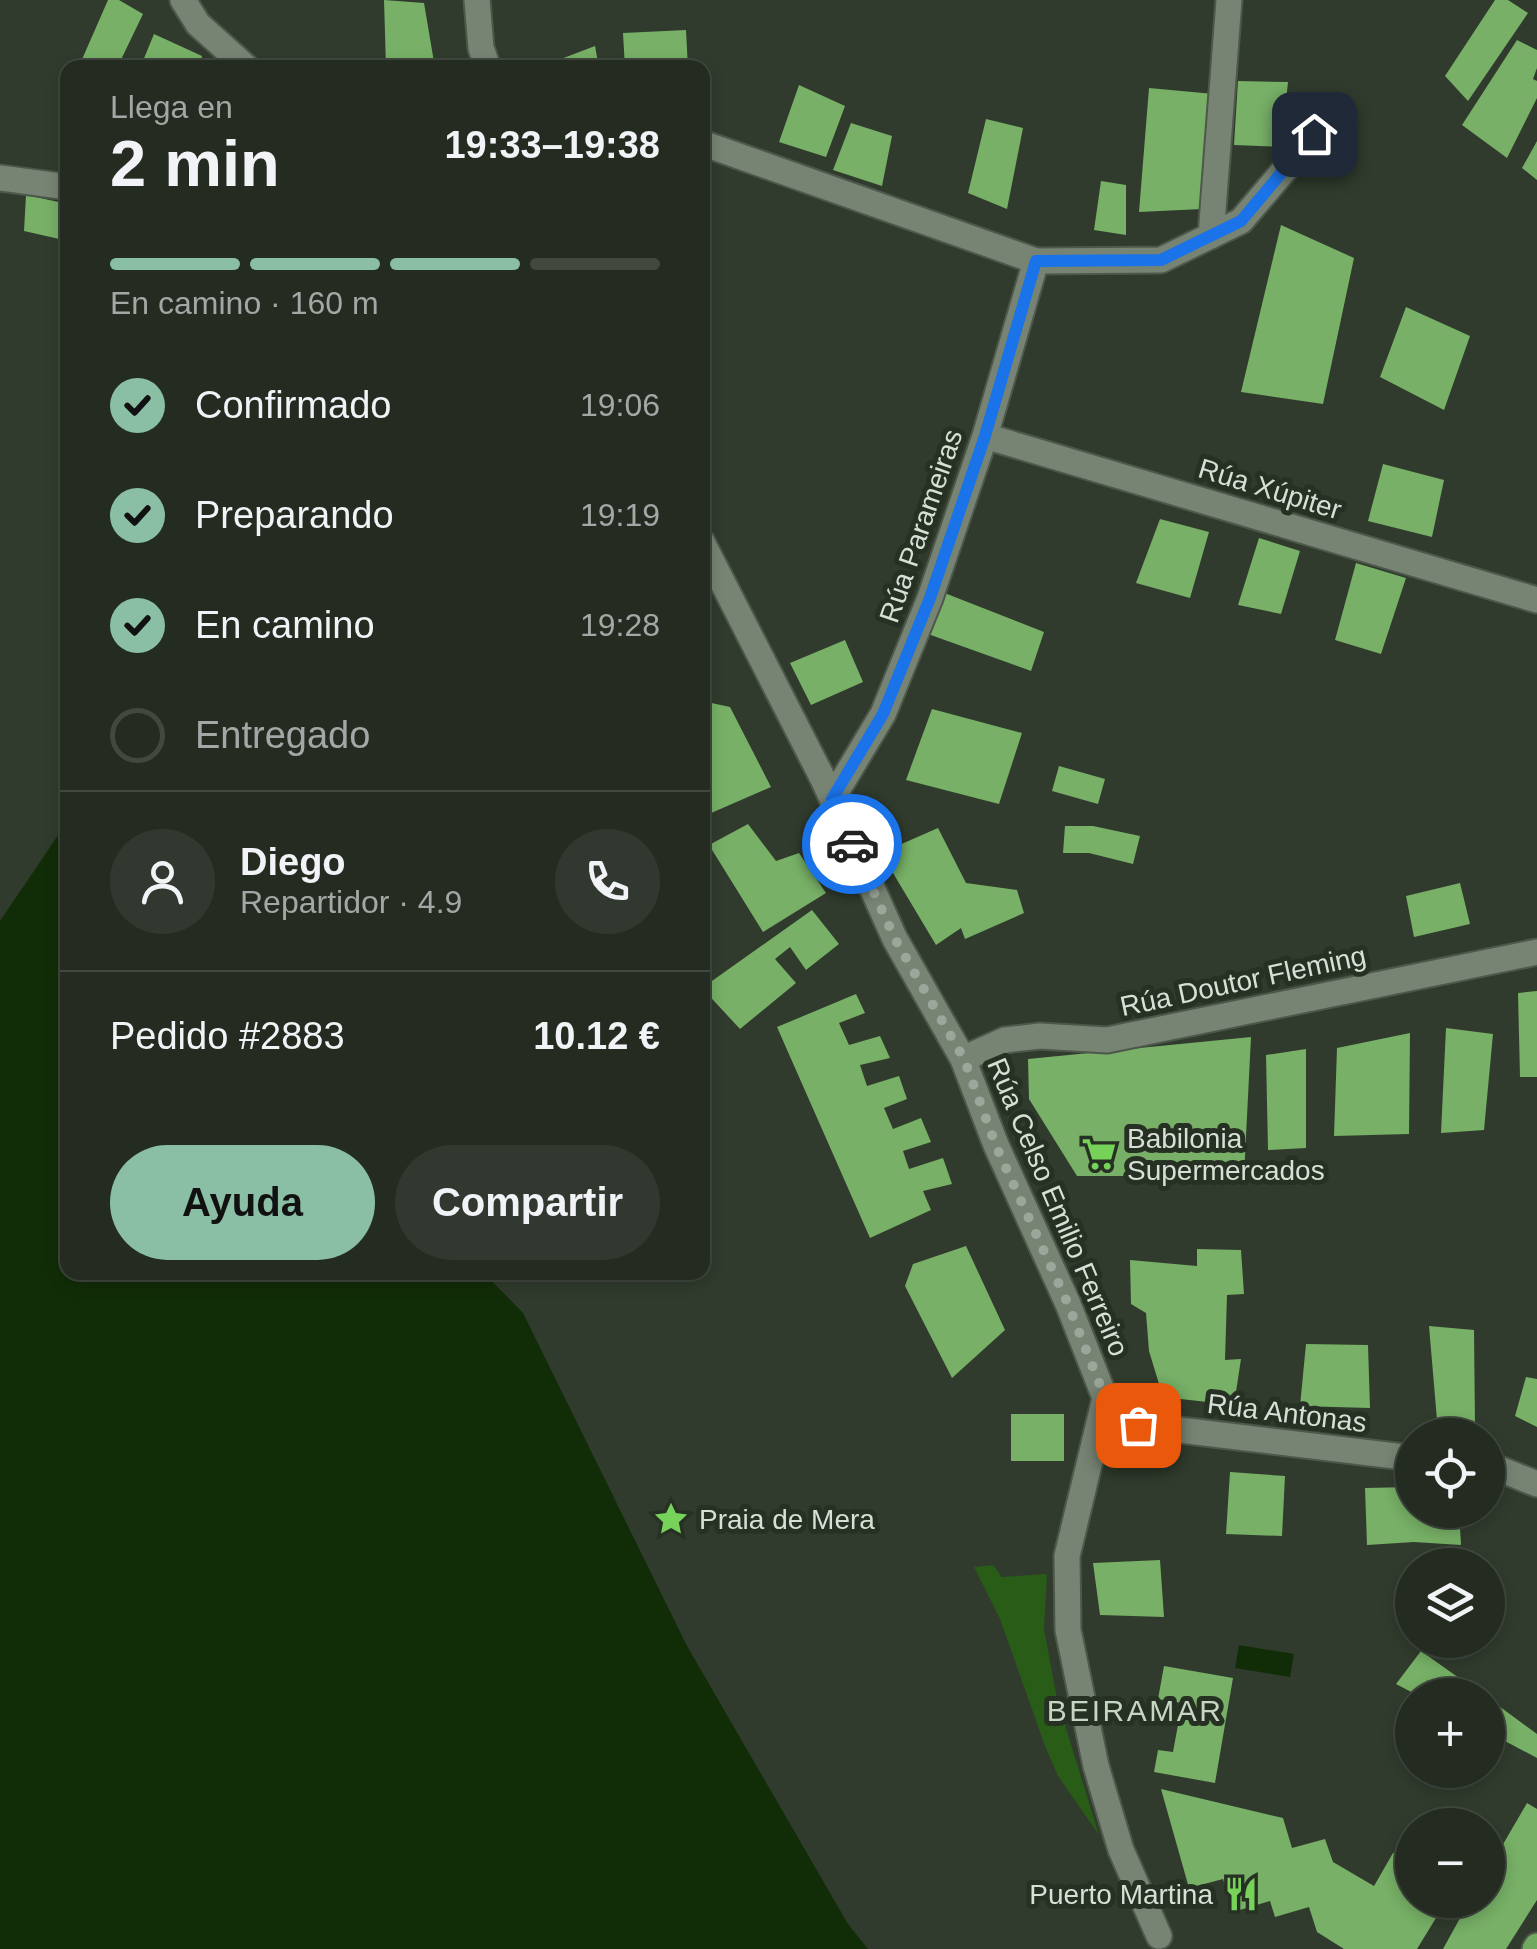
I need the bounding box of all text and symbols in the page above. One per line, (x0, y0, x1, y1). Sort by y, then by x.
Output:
text: Llega en (110, 89, 233, 125)
pin (1272, 92, 1357, 177)
icon: home (1287, 107, 1342, 162)
text: 19:33–19:38 (444, 124, 660, 166)
text: 2 min (110, 127, 280, 200)
text: En camino · 160 m (110, 285, 379, 321)
icon: check (110, 378, 165, 433)
text: Confirmado (195, 384, 391, 426)
text: 19:06 (580, 387, 660, 423)
street label: Rúa Parameiras (873, 425, 969, 627)
street label: Rúa Xúpiter (1195, 453, 1345, 525)
icon: check (110, 488, 165, 543)
text: Preparando (195, 494, 394, 536)
text: 19:19 (580, 497, 660, 533)
icon: check (110, 598, 165, 653)
text: En camino (195, 604, 375, 646)
text: 19:28 (580, 607, 660, 643)
text: Entregado (195, 714, 370, 756)
courier (802, 794, 902, 894)
icon: car (825, 817, 880, 872)
button: person (110, 829, 215, 934)
button: phone (555, 829, 660, 934)
text: Diego (240, 841, 346, 883)
text: Repartidor · 4.9 (240, 884, 462, 920)
street label: Rúa Doutor Fleming (1117, 940, 1369, 1022)
text: Pedido #2883 (110, 1015, 345, 1057)
text: 10.12 € (533, 1015, 660, 1057)
street label: Rúa Celso Emilio Ferreiro (981, 1053, 1135, 1361)
place label: Babilonia Supermercados (1127, 1123, 1325, 1186)
supermarket icon: Babilonia Supermercados (1080, 1135, 1118, 1173)
button: Ayuda (110, 1145, 375, 1260)
button: Compartir (395, 1145, 660, 1260)
pin (1096, 1383, 1181, 1468)
street label: Rúa Antonas (1206, 1388, 1368, 1438)
icon: bag (1111, 1398, 1166, 1453)
map controls (1395, 1418, 1505, 1918)
button: locate (1395, 1418, 1505, 1528)
place icon: Praia de Mera (652, 1500, 690, 1538)
place label: Praia de Mera (699, 1504, 875, 1535)
button: layers (1395, 1548, 1505, 1658)
button: + (1395, 1678, 1505, 1788)
district label: BEIRAMAR (1047, 1694, 1223, 1727)
button: − (1395, 1808, 1505, 1918)
restaurant icon: Puerto Martina (1222, 1875, 1260, 1913)
place label: Puerto Martina (1029, 1879, 1213, 1910)

